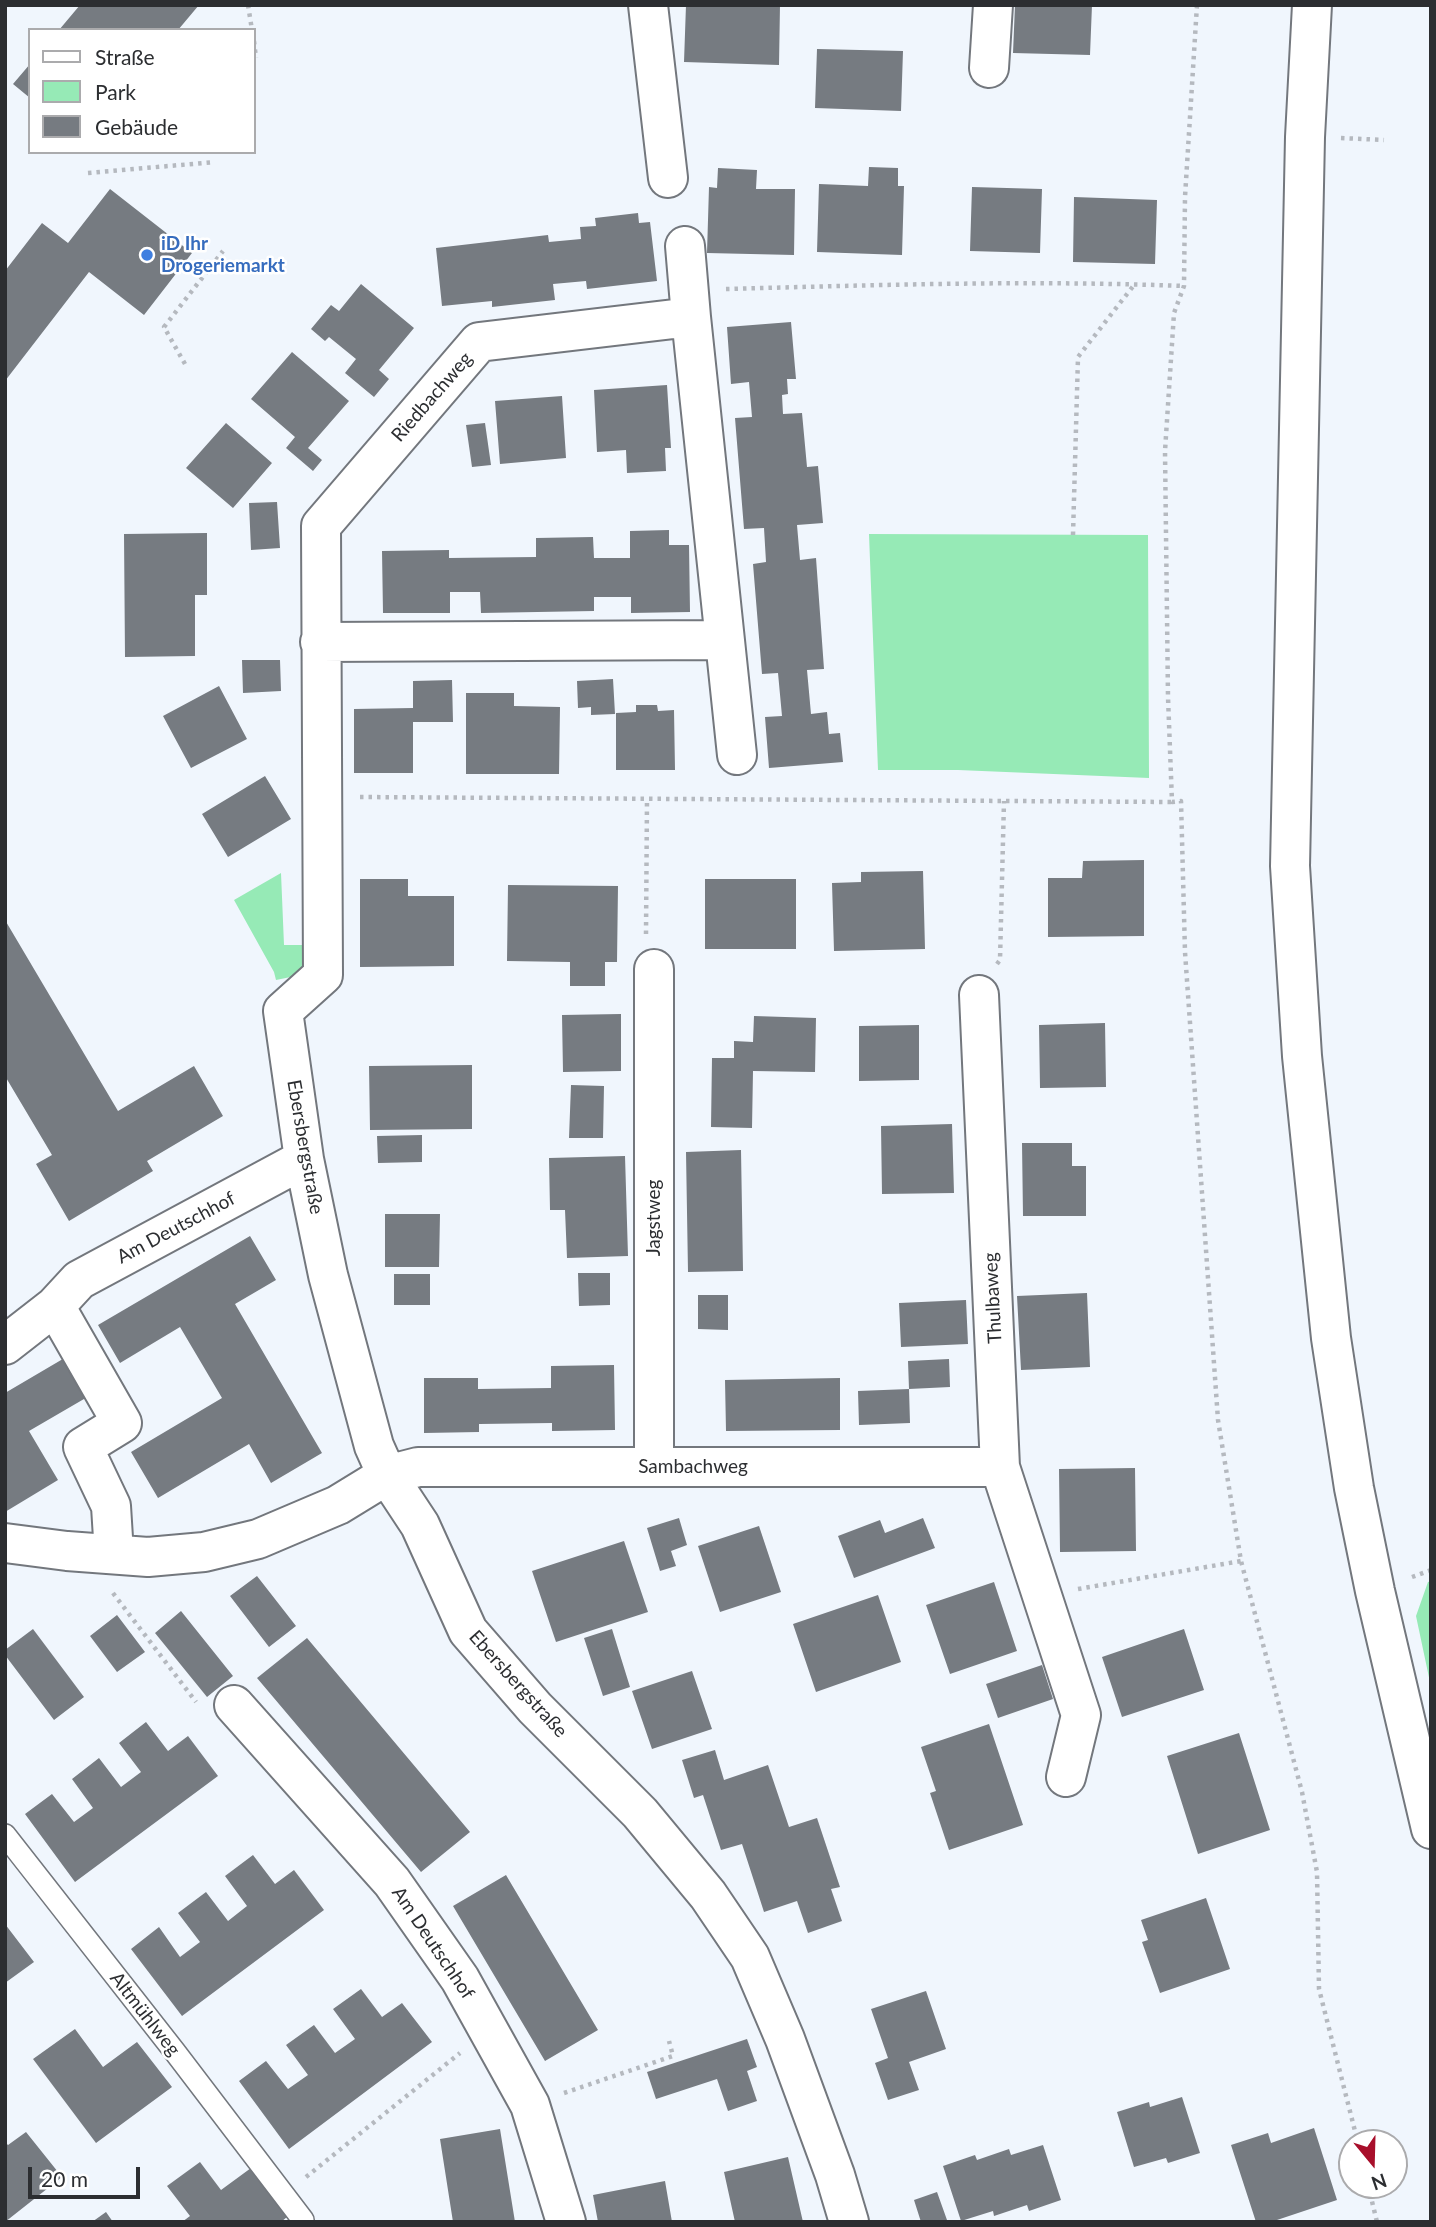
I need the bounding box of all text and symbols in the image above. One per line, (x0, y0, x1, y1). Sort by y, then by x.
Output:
legend (28, 28, 256, 154)
text: Straße (95, 44, 155, 69)
text: Park (95, 79, 136, 104)
text: Gebäude (95, 114, 178, 139)
place label: iD Ihr Drogeriemarkt (161, 233, 285, 277)
marker: iD Ihr Drogeriemarkt (139, 247, 155, 263)
street label: Riedbachweg (387, 347, 477, 447)
street label: Ebersbergstraße (282, 1078, 328, 1216)
street label: Jagstweg (643, 1180, 665, 1256)
street label: Am Deutschhof (113, 1187, 239, 1269)
street label: Thulbaweg (979, 1252, 1007, 1344)
street label: Sambachweg (638, 1456, 748, 1478)
street label: Ebersbergstraße (464, 1626, 572, 1742)
street label: Am Deutschhof (387, 1882, 479, 2004)
street label: Altmühlweg (105, 1968, 185, 2060)
north arrow (1338, 2129, 1408, 2199)
scale bar (32, 2154, 144, 2198)
text: 20 m (41, 2166, 88, 2191)
text: N (1369, 2169, 1390, 2196)

